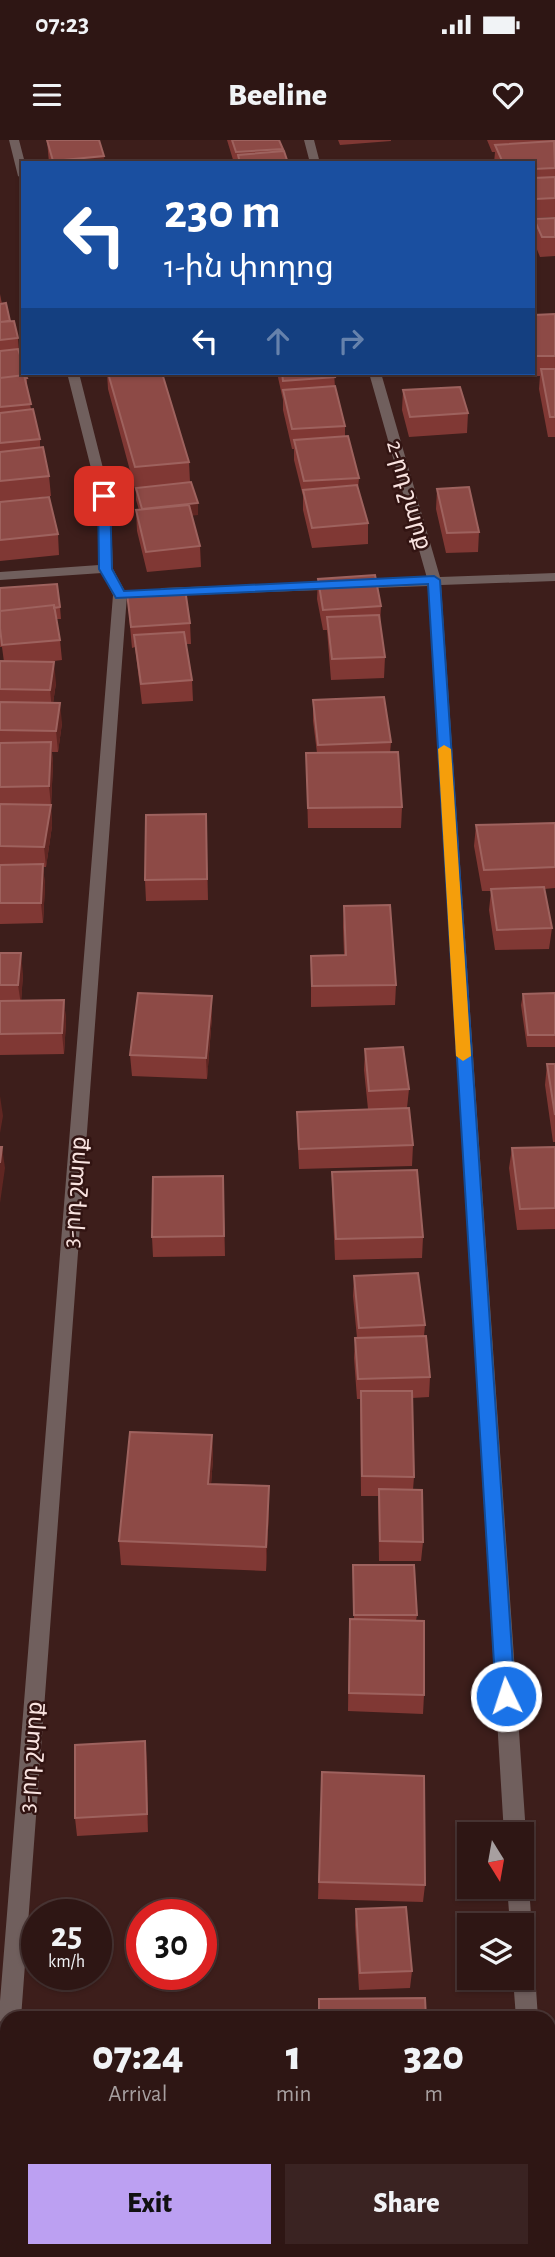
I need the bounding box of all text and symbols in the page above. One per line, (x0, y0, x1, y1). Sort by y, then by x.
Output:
text: 07:23 (35, 11, 89, 37)
icon: menu (28, 76, 66, 114)
icon: heart (489, 76, 527, 114)
text: Beeline (228, 79, 327, 111)
text: 230 m (164, 188, 281, 237)
icon: left (49, 189, 140, 280)
text: 1-ին փողոց (164, 251, 334, 283)
icon: left (186, 322, 224, 360)
icon: ahead (259, 322, 297, 360)
icon: right (332, 322, 370, 360)
street label: 2-րդ շարք (381, 438, 436, 553)
pin (74, 466, 134, 526)
icon: arrive (85, 477, 123, 515)
street label: 3-րդ շարք (59, 1135, 92, 1249)
position arrow (469, 1659, 543, 1733)
street label: 3-րդ շարք (15, 1700, 48, 1814)
north arrow (457, 1822, 534, 1899)
map controls (457, 1822, 534, 1990)
speed limit sign: 30 (126, 1899, 217, 1990)
button: layers (457, 1913, 534, 1990)
text: 25 (51, 1918, 82, 1953)
text: km/h (48, 1953, 85, 1971)
text: 07:24 (92, 2035, 184, 2077)
text: 1 (286, 2035, 301, 2077)
text: 320 (404, 2035, 464, 2077)
text: Arrival (108, 2083, 167, 2106)
text: min (276, 2083, 312, 2106)
text: m (425, 2083, 443, 2106)
button: Exit (28, 2164, 271, 2244)
button: Share (285, 2164, 528, 2244)

